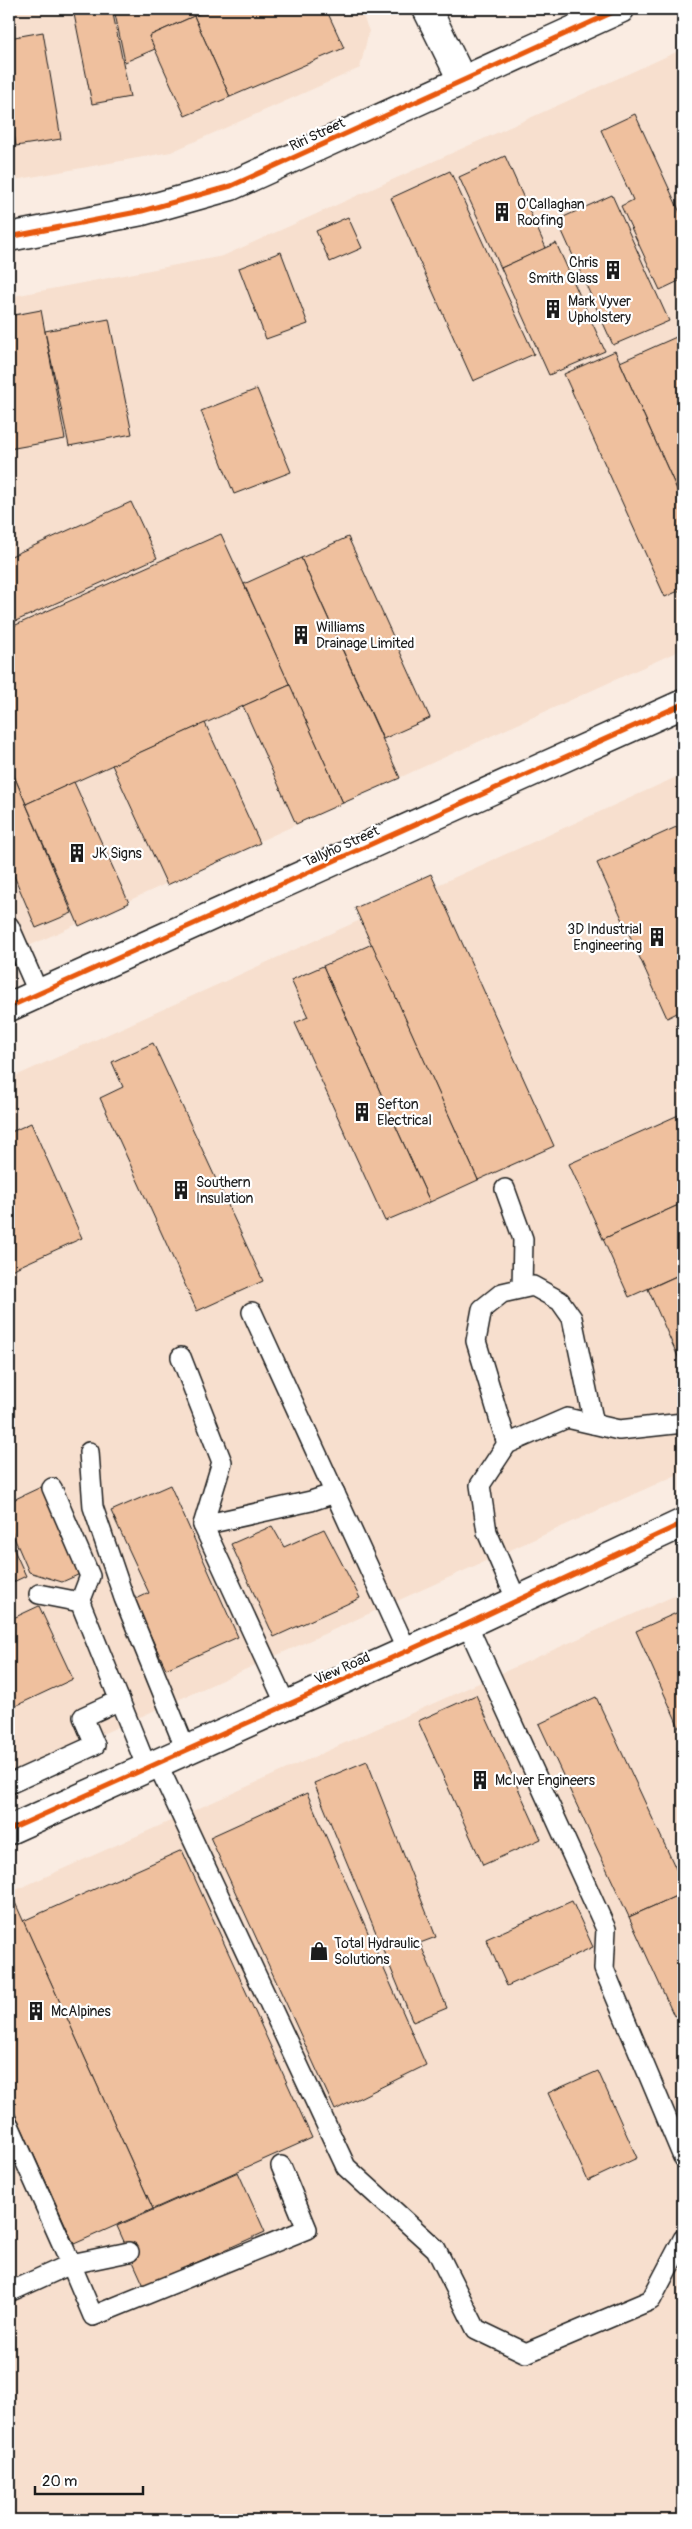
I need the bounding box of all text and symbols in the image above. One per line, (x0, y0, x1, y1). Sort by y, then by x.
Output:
street label: Riri Street (287, 114, 348, 155)
place label: O'Callaghan Roofing (517, 196, 585, 229)
building icon: O'Callaghan Roofing (491, 201, 513, 223)
place label: Chris Smith Glass (528, 254, 599, 287)
building icon: Chris Smith Glass (602, 259, 624, 281)
place label: Mark Vyver Upholstery (568, 293, 631, 326)
building icon: Mark Vyver Upholstery (542, 298, 564, 320)
place label: Williams Drainage Limited (316, 619, 415, 652)
building icon: Williams Drainage Limited (290, 624, 312, 646)
street label: Tallyho Street (301, 822, 382, 871)
building icon: JK Signs (66, 842, 88, 864)
place label: JK Signs (92, 845, 143, 862)
place label: 3D Industrial Engineering (567, 921, 642, 954)
building icon: 3D Industrial Engineering (646, 926, 668, 948)
place label: Sefton Electrical (377, 1096, 432, 1129)
building icon: Sefton Electrical (351, 1101, 373, 1123)
place label: Southern Insulation (196, 1174, 254, 1207)
building icon: Southern Insulation (170, 1179, 192, 1201)
street label: View Road (312, 1649, 373, 1688)
building icon: McIver Engineers (469, 1769, 491, 1791)
place label: McIver Engineers (495, 1772, 596, 1789)
place label: Total Hydraulic Solutions (334, 1935, 420, 1968)
shop icon: Total Hydraulic Solutions (308, 1940, 330, 1962)
building icon: McAlpines (25, 2000, 47, 2022)
place label: McAlpines (51, 2003, 111, 2020)
scale bar (35, 2464, 142, 2496)
text: 20 m (42, 2472, 77, 2491)

